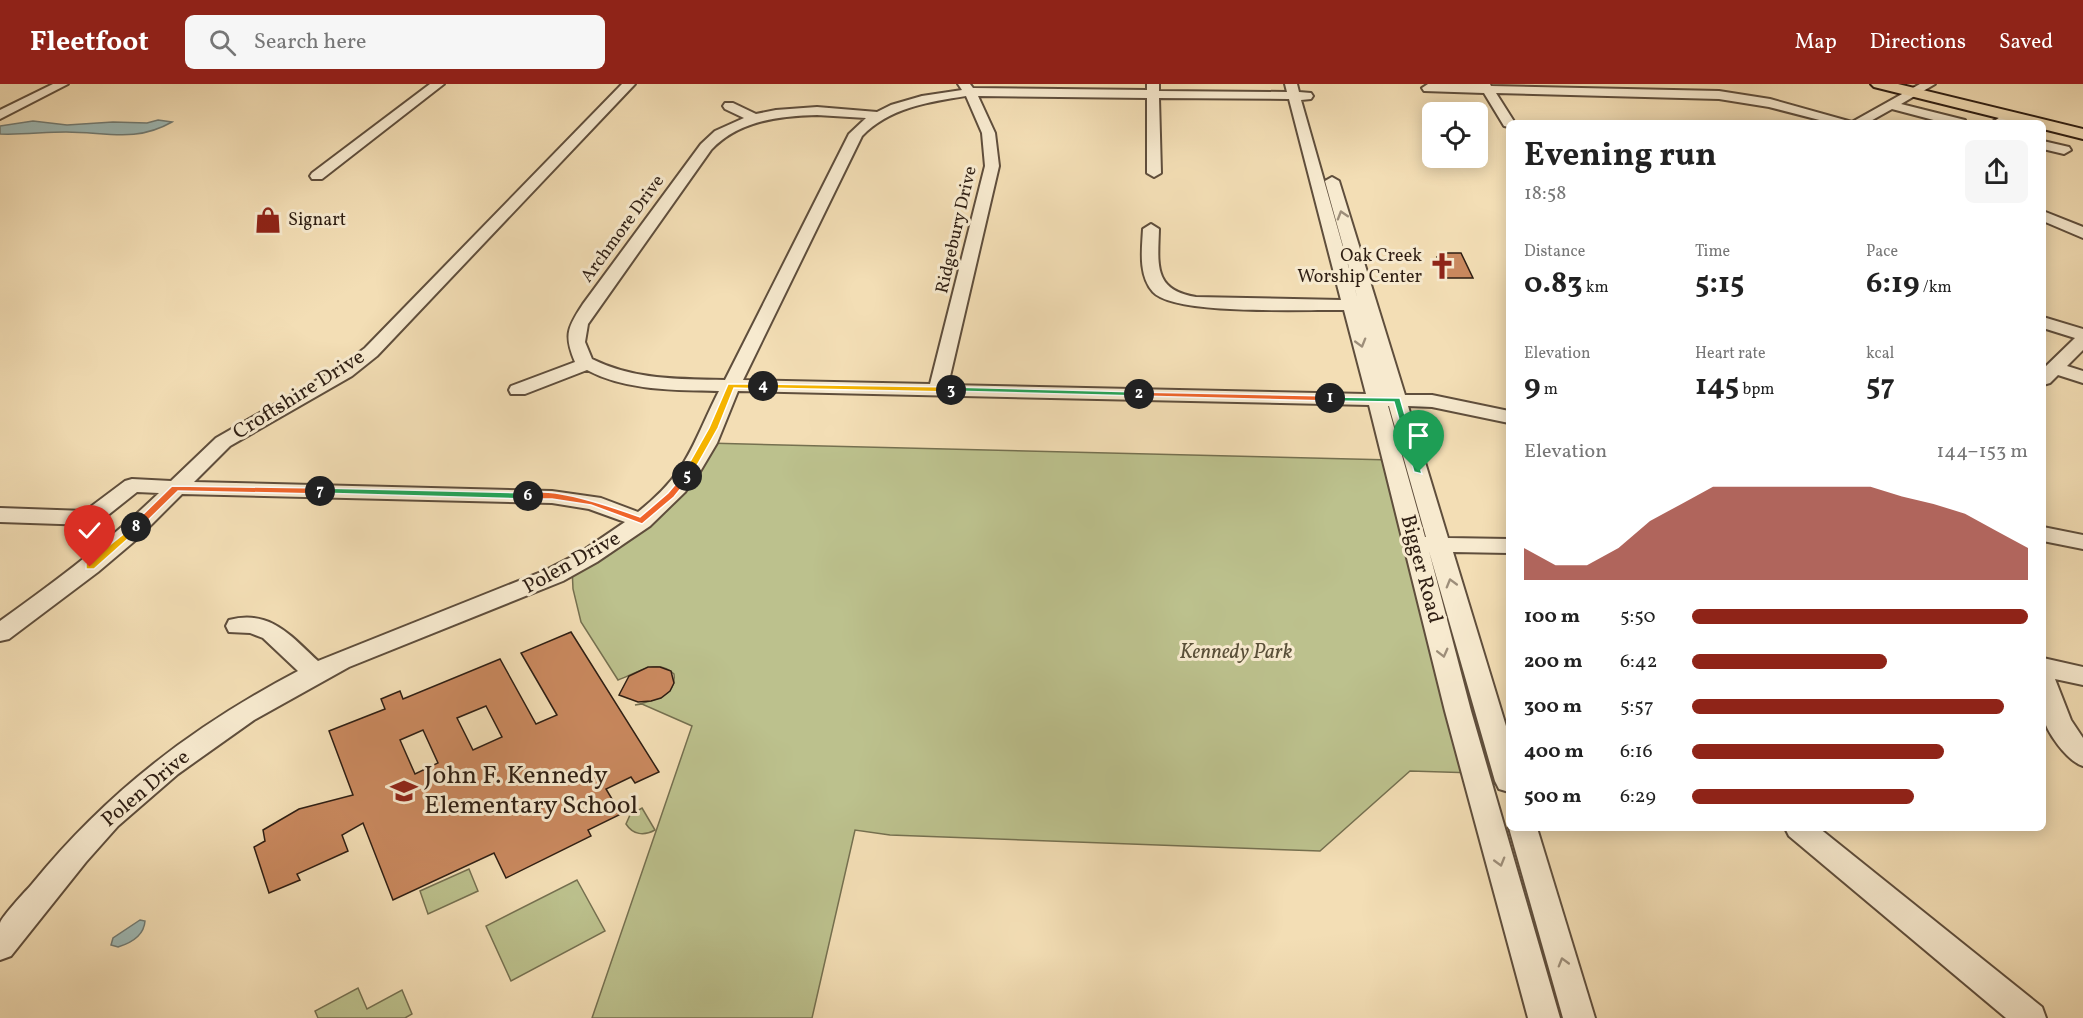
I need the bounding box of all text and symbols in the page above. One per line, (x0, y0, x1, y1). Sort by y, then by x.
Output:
search box (185, 15, 605, 69)
text: Fleetfoot (30, 23, 149, 62)
icon: search (206, 26, 239, 59)
text: Search here (254, 27, 366, 58)
text: Map (1795, 28, 1837, 57)
text: Directions (1870, 28, 1966, 57)
text: Saved (1999, 28, 2053, 57)
map controls (1422, 102, 1488, 168)
button: locate (1422, 102, 1488, 168)
text: Evening run (1524, 134, 1717, 180)
button: share (1965, 140, 2028, 203)
street label: Ridgebury Drive (930, 164, 984, 296)
street label: Archmore Drive (575, 170, 671, 288)
text: 18:58 (1524, 180, 1566, 208)
shop icon: Signart (253, 205, 283, 235)
place label: Signart (288, 208, 346, 233)
one-way arrow (1337, 210, 1349, 221)
text: Distance (1524, 241, 1585, 263)
text: Time (1695, 241, 1730, 263)
text: Pace (1866, 241, 1898, 263)
place label: Oak Creek Worship Center (1297, 244, 1422, 290)
church icon: Oak Creek Worship Center (1427, 251, 1457, 281)
text: 0.83 (1524, 263, 1583, 305)
text: 5:15 (1695, 263, 1744, 305)
text: 6:19 (1866, 263, 1920, 305)
text: km (1583, 277, 1609, 299)
text: /km (1920, 277, 1952, 299)
one-way arrow (1354, 337, 1366, 348)
street label: Croftshire Drive (228, 343, 370, 447)
text: Elevation (1524, 343, 1591, 365)
text: Heart rate (1695, 343, 1766, 365)
text: kcal (1866, 343, 1894, 365)
text: 9 (1524, 365, 1541, 407)
text: 145 (1695, 365, 1739, 407)
text: 57 (1866, 365, 1895, 407)
pin: 4 (748, 371, 778, 401)
text: 4 (758, 375, 768, 397)
pin: 3 (936, 375, 966, 405)
text: 3 (947, 379, 955, 401)
pin: 2 (1124, 379, 1154, 409)
text: m (1541, 379, 1558, 401)
text: bpm (1739, 379, 1775, 401)
text: 2 (1135, 383, 1143, 405)
pin: 1 (1315, 383, 1345, 413)
text: 1 (1327, 387, 1333, 409)
pin (1393, 410, 1444, 472)
icon: arrive (1402, 419, 1435, 452)
text: Elevation (1524, 438, 1607, 466)
text: 144–153 m (1937, 438, 2028, 466)
pin: 5 (672, 461, 702, 491)
text: 5 (683, 465, 691, 487)
pin: 7 (305, 476, 335, 506)
text: 7 (316, 480, 324, 502)
pin: 6 (513, 481, 543, 511)
text: 6 (524, 485, 532, 507)
pin (64, 505, 115, 567)
pin: 8 (121, 512, 151, 542)
street label: Bigger Road (1393, 512, 1449, 626)
icon: check (73, 514, 106, 547)
text: 8 (132, 516, 140, 538)
street label: Polen Drive (518, 524, 626, 602)
one-way arrow (1446, 579, 1458, 589)
text: 100 m (1524, 603, 1580, 631)
text: 5:50 (1620, 603, 1656, 631)
park label: Kennedy Park (1180, 638, 1293, 667)
one-way arrow (1436, 648, 1449, 658)
text: 200 m (1524, 648, 1582, 676)
text: 6:42 (1620, 648, 1658, 676)
text: 300 m (1524, 693, 1582, 721)
text: 5:57 (1620, 693, 1654, 721)
text: 400 m (1524, 738, 1584, 766)
text: 6:16 (1620, 738, 1653, 766)
street label: Polen Drive (96, 743, 196, 834)
place label: John F. Kennedy Elementary School (424, 758, 638, 824)
school or university icon: John F. Kennedy Elementary School (389, 776, 419, 806)
text: 500 m (1524, 783, 1582, 811)
text: 6:29 (1620, 783, 1656, 811)
one-way arrow (1493, 856, 1505, 867)
one-way arrow (1558, 957, 1570, 968)

